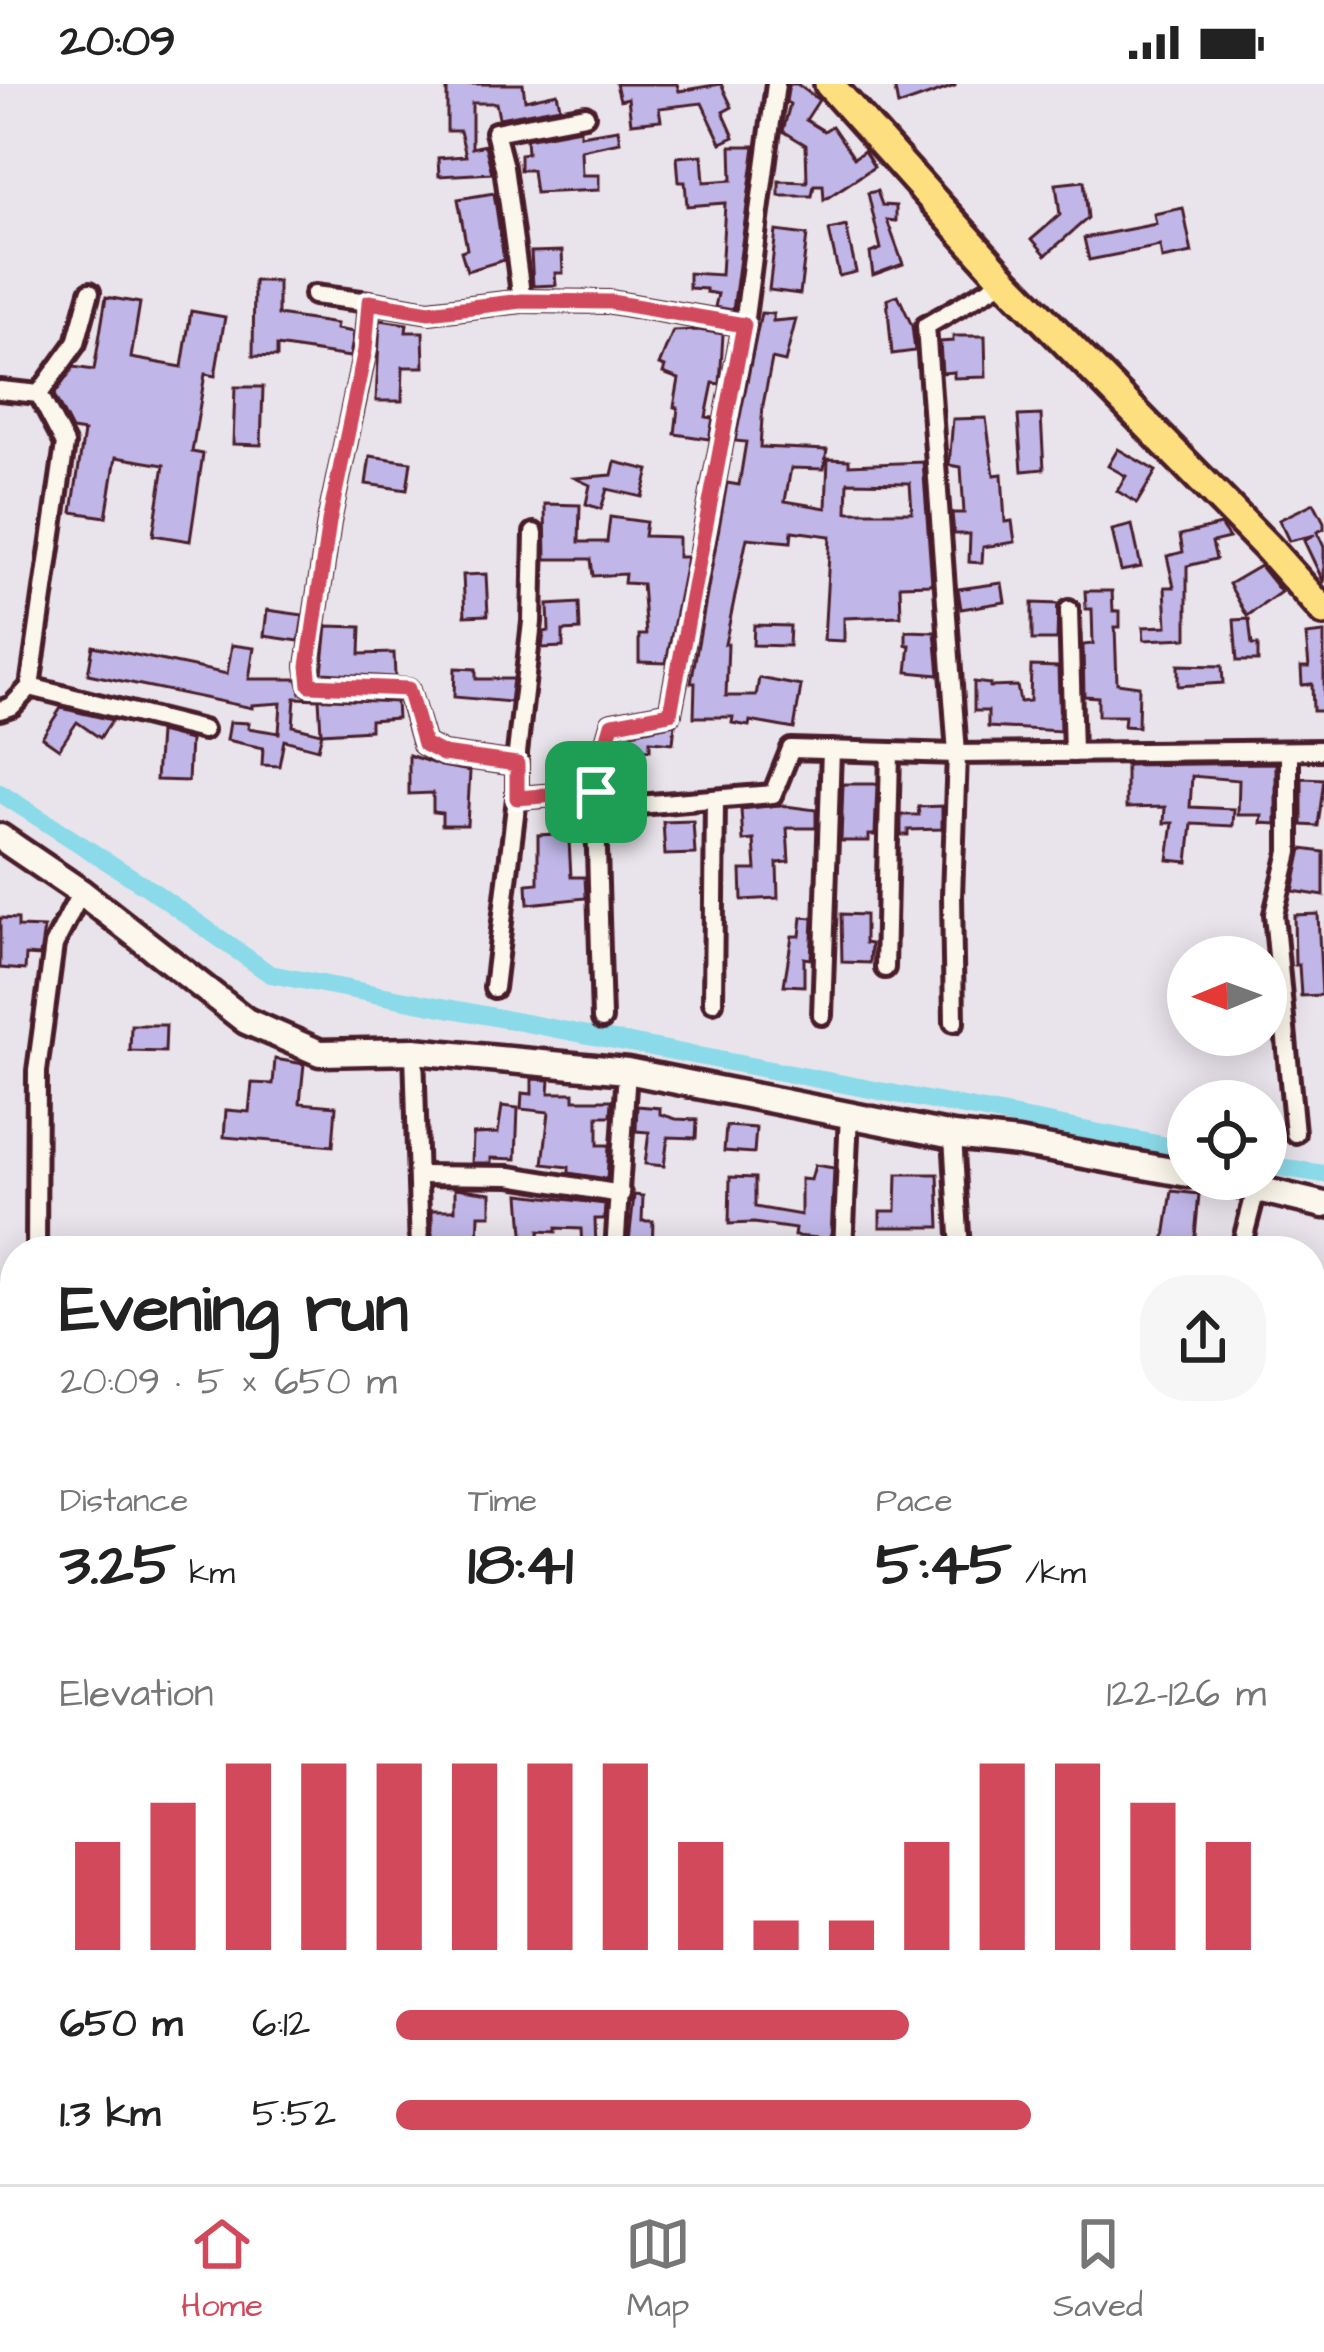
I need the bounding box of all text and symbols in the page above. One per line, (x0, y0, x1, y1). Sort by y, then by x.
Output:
text: 20:09 (60, 11, 176, 73)
pin (545, 741, 647, 843)
icon: arrive (563, 759, 629, 825)
north arrow (1167, 936, 1287, 1056)
map controls (1167, 936, 1287, 1200)
button: locate (1167, 1080, 1287, 1200)
text: Evening run (60, 1265, 408, 1357)
button: share (1140, 1275, 1266, 1401)
text: 20:09 · 5 × 650 m (60, 1356, 397, 1410)
text: Distance (60, 1478, 188, 1524)
text: Time (468, 1478, 537, 1524)
text: Pace (876, 1478, 953, 1524)
text: 3.25 (60, 1524, 176, 1607)
text: 18:41 (468, 1524, 573, 1607)
text: 5:45 (876, 1524, 1012, 1607)
text: km (176, 1550, 235, 1596)
text: /km (1012, 1550, 1086, 1596)
text: Elevation (60, 1668, 214, 1722)
text: 122–126 m (1107, 1668, 1266, 1722)
text: 650 m (60, 1998, 183, 2052)
text: 6:12 (252, 1998, 310, 2052)
text: 1.3 km (60, 2088, 160, 2142)
text: 5:52 (252, 2088, 336, 2142)
tab: Home (181, 2211, 263, 2329)
tab: Map (625, 2211, 691, 2329)
tab: Saved (1053, 2211, 1143, 2329)

